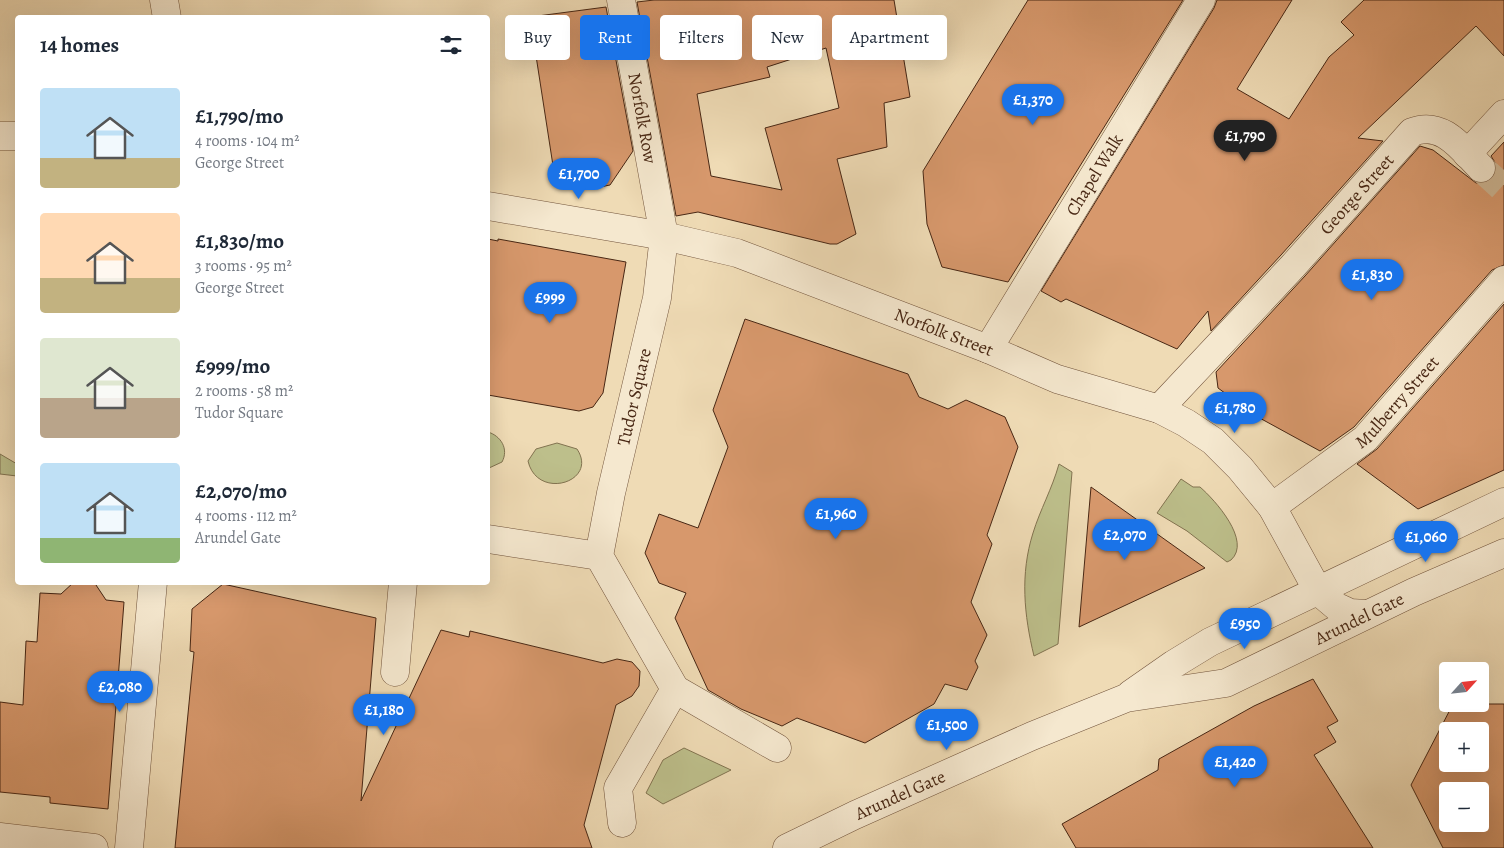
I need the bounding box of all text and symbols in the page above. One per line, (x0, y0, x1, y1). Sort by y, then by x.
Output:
chip: Buy (505, 15, 570, 60)
chip: Rent (580, 15, 650, 60)
chip: Filters (660, 15, 742, 60)
chip: New (752, 15, 822, 60)
chip: Apartment (832, 15, 947, 60)
text: 14 homes (40, 31, 119, 59)
icon: filters (437, 31, 465, 59)
street label: Norfolk Row (622, 71, 663, 166)
pin: £1,370 (992, 84, 1074, 126)
text: £1,370 (1013, 89, 1053, 111)
text: £1,790/mo (195, 102, 284, 130)
icon: home (80, 108, 140, 168)
pin: £1,790 (1204, 120, 1286, 162)
text: £1,790 (1225, 125, 1265, 147)
street label: Chapel Walk (1060, 129, 1128, 220)
text: 4 rooms · 104 m² (195, 130, 300, 152)
street label: George Street (1314, 149, 1399, 240)
text: George Street (195, 152, 284, 174)
pin: £1,700 (538, 158, 620, 200)
text: £1,700 (558, 163, 600, 185)
text: £1,830/mo (195, 227, 284, 255)
icon: home (80, 233, 140, 293)
text: 3 rooms · 95 m² (195, 255, 292, 277)
pin: £1,830 (1331, 258, 1413, 301)
text: £1,830 (1352, 264, 1392, 286)
text: George Street (195, 277, 284, 299)
pin: £999 (520, 282, 580, 324)
text: £999 (535, 287, 565, 309)
street label: Norfolk Street (891, 302, 997, 362)
street label: Tudor Square (611, 346, 657, 448)
street label: Mulberry Street (1350, 351, 1444, 454)
text: £999/mo (195, 352, 270, 380)
icon: home (80, 358, 140, 418)
text: 2 rooms · 58 m² (195, 380, 293, 402)
pin: £1,780 (1194, 392, 1276, 434)
text: £1,780 (1215, 397, 1255, 419)
text: Tudor Square (195, 402, 283, 424)
text: £2,070/mo (195, 477, 287, 505)
icon: home (80, 483, 140, 543)
pin: £1,960 (795, 498, 877, 540)
text: £1,960 (815, 503, 857, 525)
text: 4 rooms · 112 m² (195, 505, 297, 527)
pin: £2,070 (1084, 518, 1166, 561)
pin: £1,060 (1385, 520, 1467, 563)
text: £2,070 (1103, 524, 1147, 546)
text: £1,060 (1405, 526, 1447, 548)
text: Arundel Gate (195, 527, 281, 549)
street label: Arundel Gate (1310, 587, 1408, 651)
pin: £950 (1215, 608, 1275, 650)
text: £950 (1230, 613, 1260, 635)
north arrow (1439, 662, 1489, 712)
map controls (1439, 662, 1489, 832)
pin: £2,080 (79, 670, 161, 713)
text: £2,080 (98, 676, 142, 698)
pin: £1,180 (343, 694, 425, 736)
text: £1,180 (364, 699, 404, 721)
pin: £1,500 (906, 708, 988, 751)
text: £1,500 (926, 714, 968, 736)
button: + (1439, 722, 1489, 772)
pin: £1,420 (1194, 746, 1276, 788)
text: £1,420 (1214, 751, 1256, 773)
street label: Arundel Gate (850, 764, 949, 826)
button: − (1439, 782, 1489, 832)

